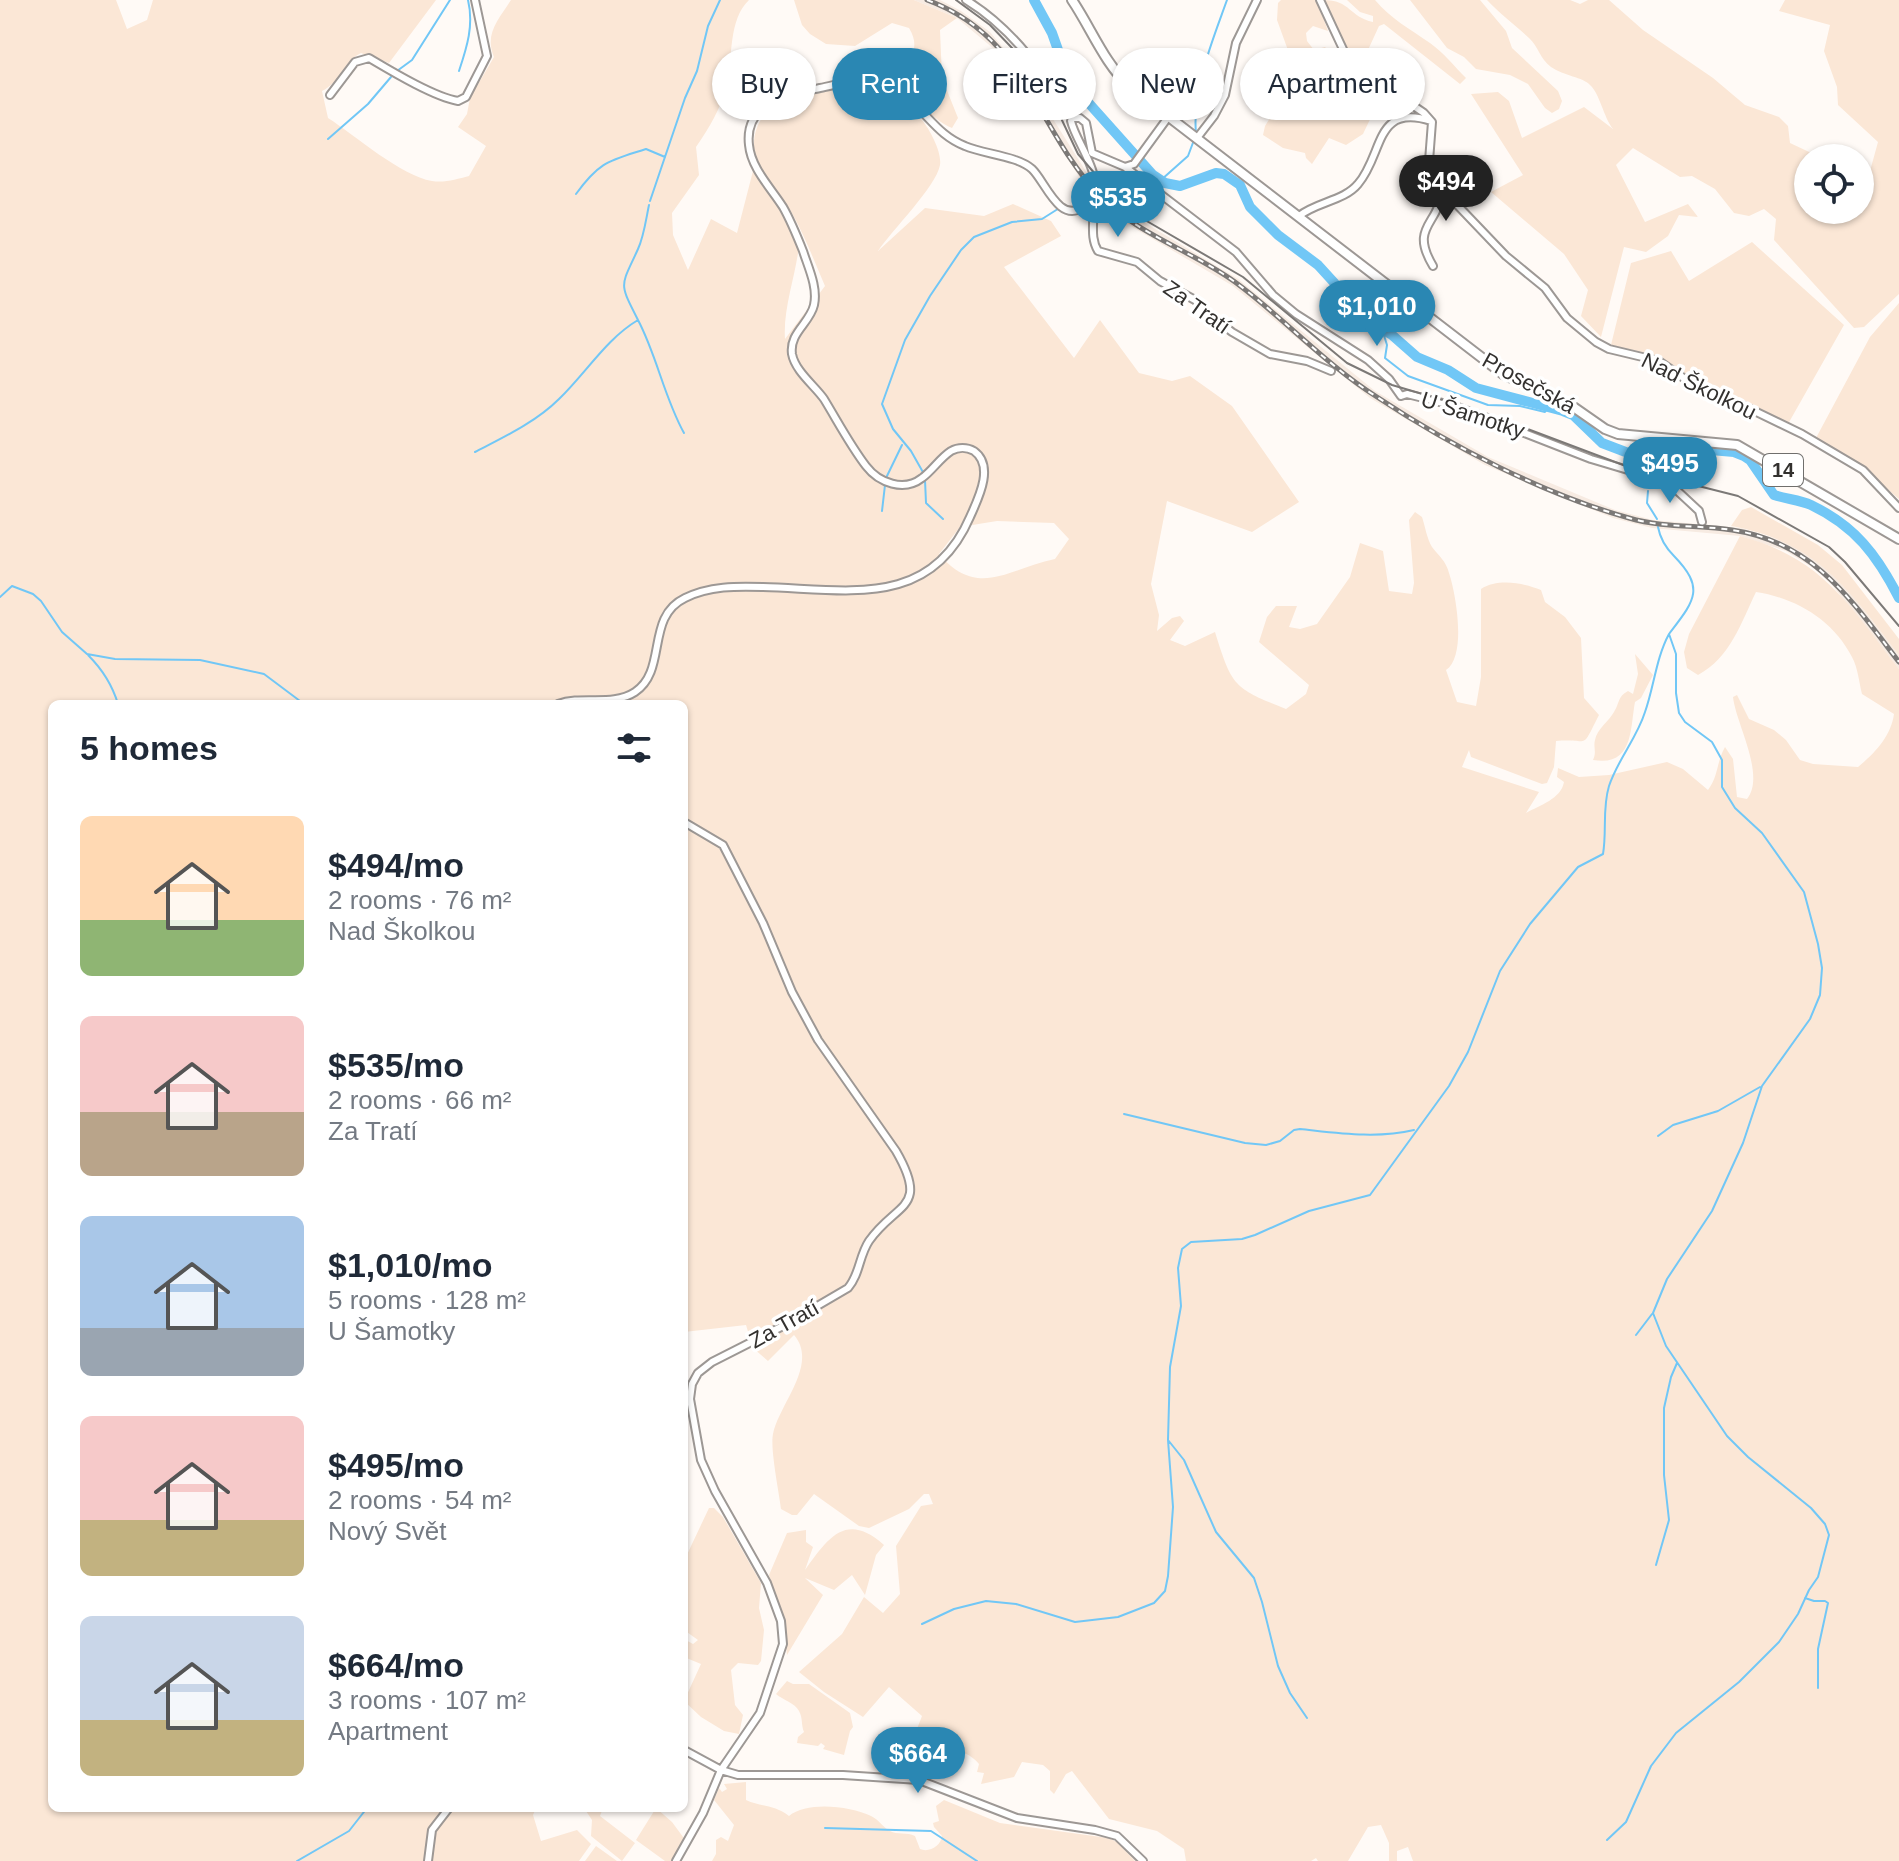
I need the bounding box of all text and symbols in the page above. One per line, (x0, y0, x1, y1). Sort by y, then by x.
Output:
chip: Buy (712, 48, 816, 120)
chip: Rent (832, 48, 947, 120)
chip: Filters (963, 48, 1096, 120)
chip: New (1112, 48, 1224, 120)
chip: Apartment (1240, 48, 1425, 120)
map controls (1794, 144, 1874, 224)
button: locate (1794, 144, 1874, 224)
pin: $494 (1399, 155, 1493, 223)
text: $494 (1417, 166, 1475, 196)
pin: $535 (1071, 171, 1165, 239)
text: $535 (1089, 182, 1147, 212)
street label: Za Tratí (1159, 275, 1235, 339)
pin: $1,010 (1312, 280, 1442, 348)
text: $1,010 (1337, 291, 1417, 321)
street label: Prosečská (1478, 347, 1581, 419)
street label: Nad Školkou (1637, 347, 1761, 425)
street label: U Šamotky (1418, 386, 1528, 444)
pin: $495 (1623, 437, 1717, 505)
text: $495 (1641, 448, 1699, 478)
road number: 14 (1763, 454, 1803, 486)
icon: filters (612, 726, 656, 770)
text: 5 homes (80, 729, 218, 767)
text: $494/mo (328, 846, 464, 884)
icon: home (144, 848, 240, 944)
text: 2 rooms · 76 m² (328, 885, 512, 915)
text: Nad Školkou (328, 916, 475, 946)
text: $535/mo (328, 1046, 464, 1084)
icon: home (144, 1048, 240, 1144)
text: 2 rooms · 66 m² (328, 1085, 512, 1115)
text: Za Tratí (328, 1116, 418, 1146)
text: $1,010/mo (328, 1246, 492, 1284)
icon: home (144, 1248, 240, 1344)
text: 5 rooms · 128 m² (328, 1285, 526, 1315)
street label: Za Tratí (745, 1295, 823, 1353)
text: U Šamotky (328, 1316, 455, 1346)
text: $495/mo (328, 1446, 464, 1484)
icon: home (144, 1448, 240, 1544)
text: 2 rooms · 54 m² (328, 1485, 512, 1515)
text: Nový Svět (328, 1516, 447, 1546)
text: $664/mo (328, 1646, 464, 1684)
icon: home (144, 1648, 240, 1744)
text: 3 rooms · 107 m² (328, 1685, 526, 1715)
text: Apartment (328, 1716, 448, 1746)
pin: $664 (871, 1727, 965, 1795)
text: $664 (889, 1738, 947, 1768)

